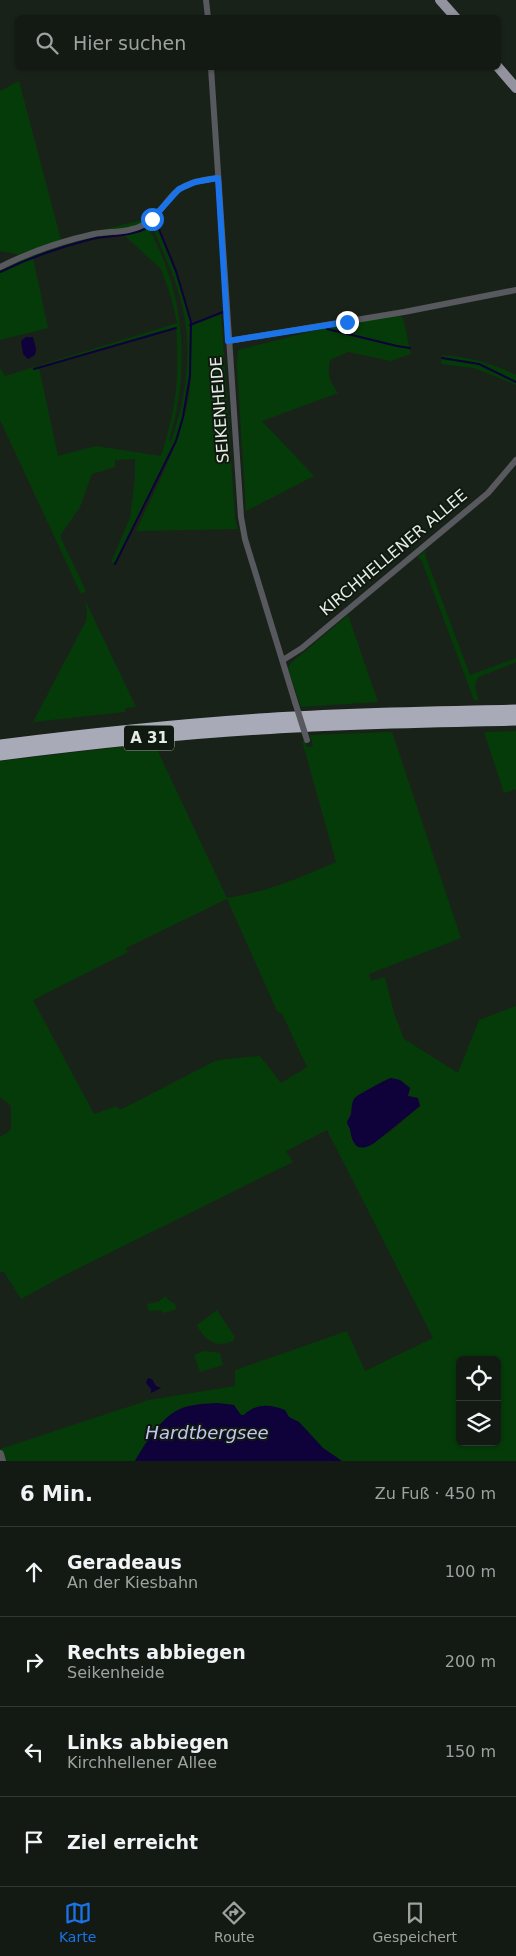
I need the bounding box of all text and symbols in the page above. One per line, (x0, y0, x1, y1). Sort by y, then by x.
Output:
search box (15, 15, 501, 70)
icon: search (33, 29, 61, 57)
text: Hier suchen (73, 32, 186, 54)
route start (141, 208, 164, 231)
route end (336, 311, 359, 334)
street label: SEIKENHEIDE (206, 356, 233, 464)
street label: KIRCHHELLENER ALLEE (316, 485, 471, 619)
road number: A 31 (124, 726, 174, 750)
map controls (456, 1356, 501, 1446)
button: locate (456, 1356, 501, 1401)
button: layers (456, 1401, 501, 1446)
water label: Hardtbergsee (145, 1422, 269, 1443)
text: 6 Min. (20, 1482, 93, 1506)
text: Zu Fuß · 450 m (375, 1484, 496, 1503)
text: Geradeaus (67, 1551, 182, 1573)
icon: ahead (20, 1558, 48, 1586)
text: 100 m (445, 1562, 496, 1581)
text: An der Kiesbahn (67, 1573, 198, 1592)
text: Rechts abbiegen (67, 1641, 246, 1663)
icon: right (20, 1648, 48, 1676)
text: 200 m (445, 1652, 496, 1671)
text: Seikenheide (67, 1663, 165, 1682)
text: Links abbiegen (67, 1731, 229, 1753)
icon: left (20, 1738, 48, 1766)
text: 150 m (445, 1742, 496, 1761)
text: Kirchhellener Allee (67, 1753, 217, 1772)
icon: arrive (20, 1828, 48, 1856)
text: Ziel erreicht (67, 1831, 198, 1853)
tab: Karte (59, 1899, 96, 1945)
tab: Route (214, 1899, 255, 1945)
tab: Gespeichert (373, 1899, 457, 1945)

